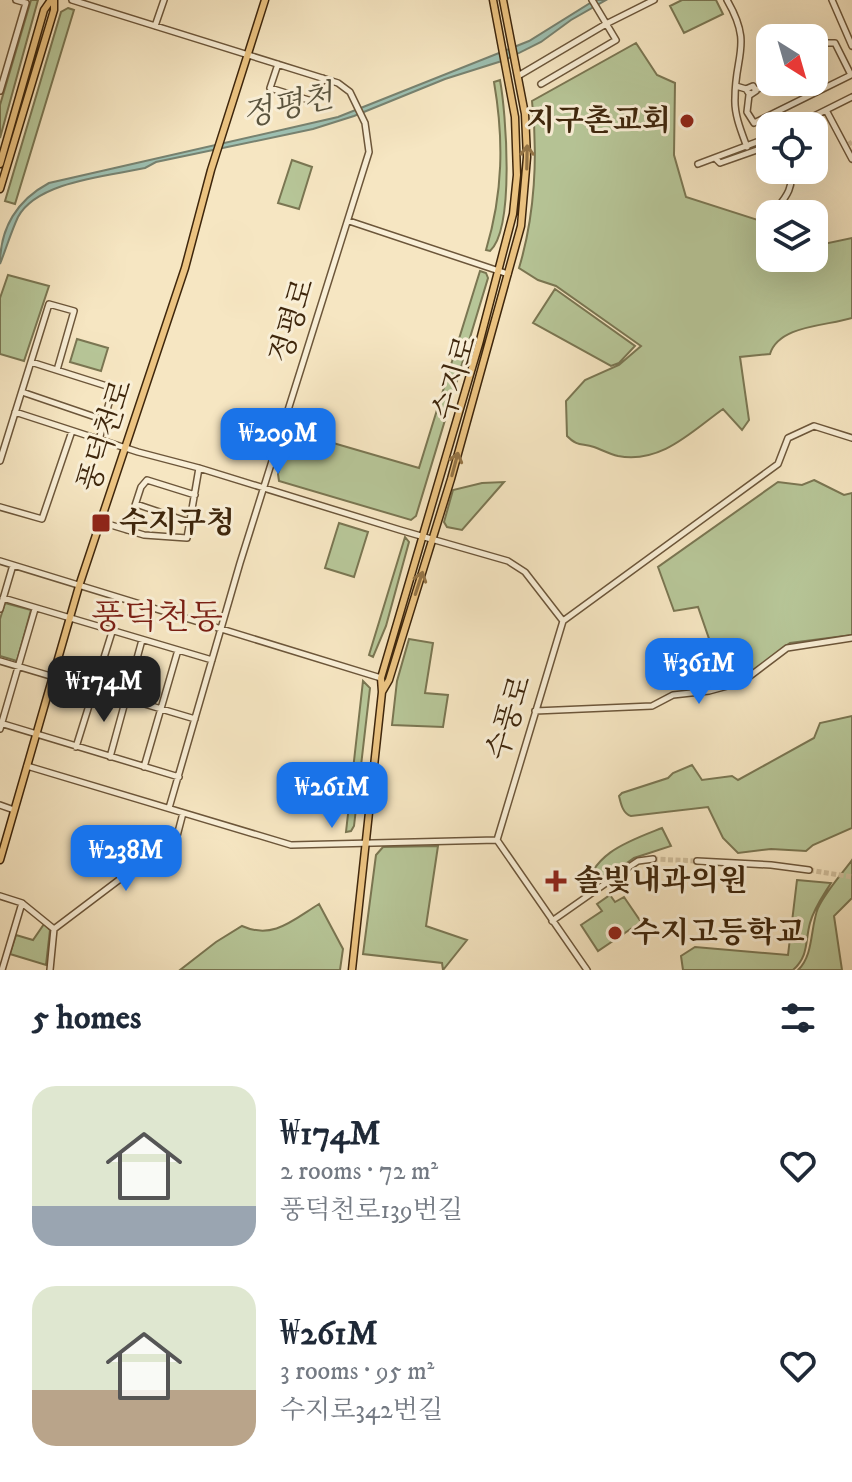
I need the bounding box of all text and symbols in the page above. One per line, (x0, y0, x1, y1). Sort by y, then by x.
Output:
north arrow (756, 24, 828, 96)
map controls (756, 24, 828, 272)
water label: 정평천 (238, 77, 340, 137)
place label: 지구촌교회 (526, 103, 671, 140)
marker: 지구촌교회 (678, 112, 696, 130)
button: locate (756, 112, 828, 184)
one-way arrow (519, 144, 535, 171)
button: layers (756, 200, 828, 272)
street label: 정평로 (263, 274, 323, 368)
street label: 수지로 (426, 331, 486, 425)
street label: 풍덕천로 (70, 375, 142, 497)
pin: ₩209M (222, 408, 334, 476)
text: ₩209M (239, 417, 317, 450)
one-way arrow (448, 452, 463, 478)
place label: 수지구청 (119, 505, 235, 542)
marker: 수지구청 (90, 512, 112, 534)
one-way arrow (412, 570, 427, 596)
district label: 풍덕천동 (91, 597, 223, 639)
pin: ₩361M (643, 638, 755, 706)
text: ₩361M (663, 647, 735, 680)
pin: ₩174M (48, 656, 160, 724)
text: ₩174M (66, 665, 142, 698)
street label: 수풍로 (480, 671, 540, 765)
pin: ₩261M (276, 762, 388, 830)
text: ₩261M (295, 771, 369, 804)
pin: ₩238M (70, 825, 182, 893)
text: ₩238M (89, 834, 163, 867)
place label: 솔빛내과의원 (574, 863, 748, 900)
marker: 솔빛내과의원 (545, 870, 567, 892)
place label: 수지고등학교 (631, 915, 805, 952)
marker: 수지고등학교 (606, 924, 624, 942)
icon: filters (776, 996, 820, 1040)
text: 5 homes (32, 997, 141, 1039)
text: ₩174M (280, 1113, 381, 1155)
icon: home (96, 1118, 192, 1214)
icon: heart (776, 1144, 820, 1188)
text: 2 rooms · 72 m² (280, 1155, 438, 1188)
text: 풍덕천로139번길 (280, 1194, 463, 1227)
text: ₩261M (280, 1313, 378, 1355)
icon: home (96, 1318, 192, 1414)
icon: heart (776, 1344, 820, 1388)
text: 3 rooms · 95 m² (280, 1355, 435, 1388)
text: 수지로342번길 (280, 1394, 443, 1427)

